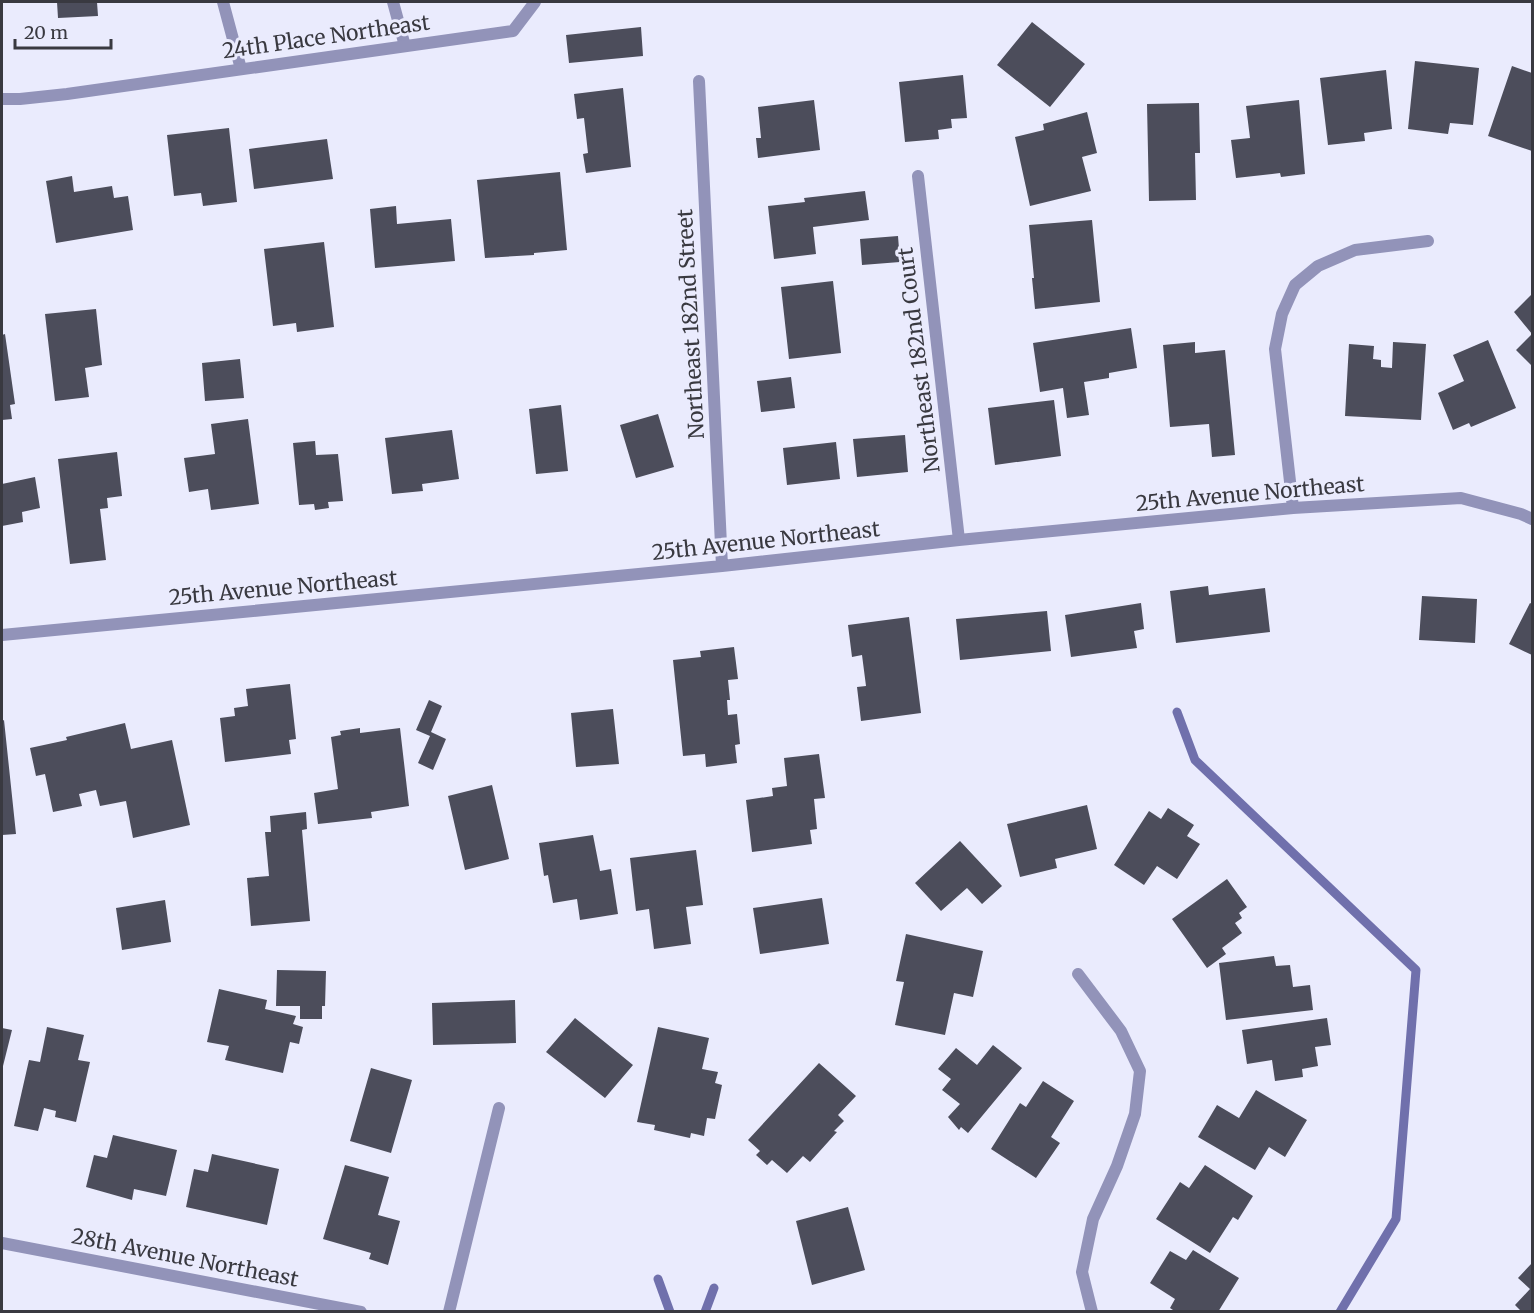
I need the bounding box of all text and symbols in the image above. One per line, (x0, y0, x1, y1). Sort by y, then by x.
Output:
street label: 24th Place Northeast (220, 9, 431, 64)
scale bar (15, 12, 111, 50)
text: 20 m (24, 21, 68, 44)
street label: Northeast 182nd Street (671, 208, 710, 440)
street label: Northeast 182nd Court (891, 246, 946, 474)
street label: 25th Avenue Northeast (1135, 470, 1365, 517)
street label: 25th Avenue Northeast (651, 515, 881, 566)
street label: 25th Avenue Northeast (168, 564, 398, 611)
street label: 28th Avenue Northeast (69, 1222, 301, 1293)

